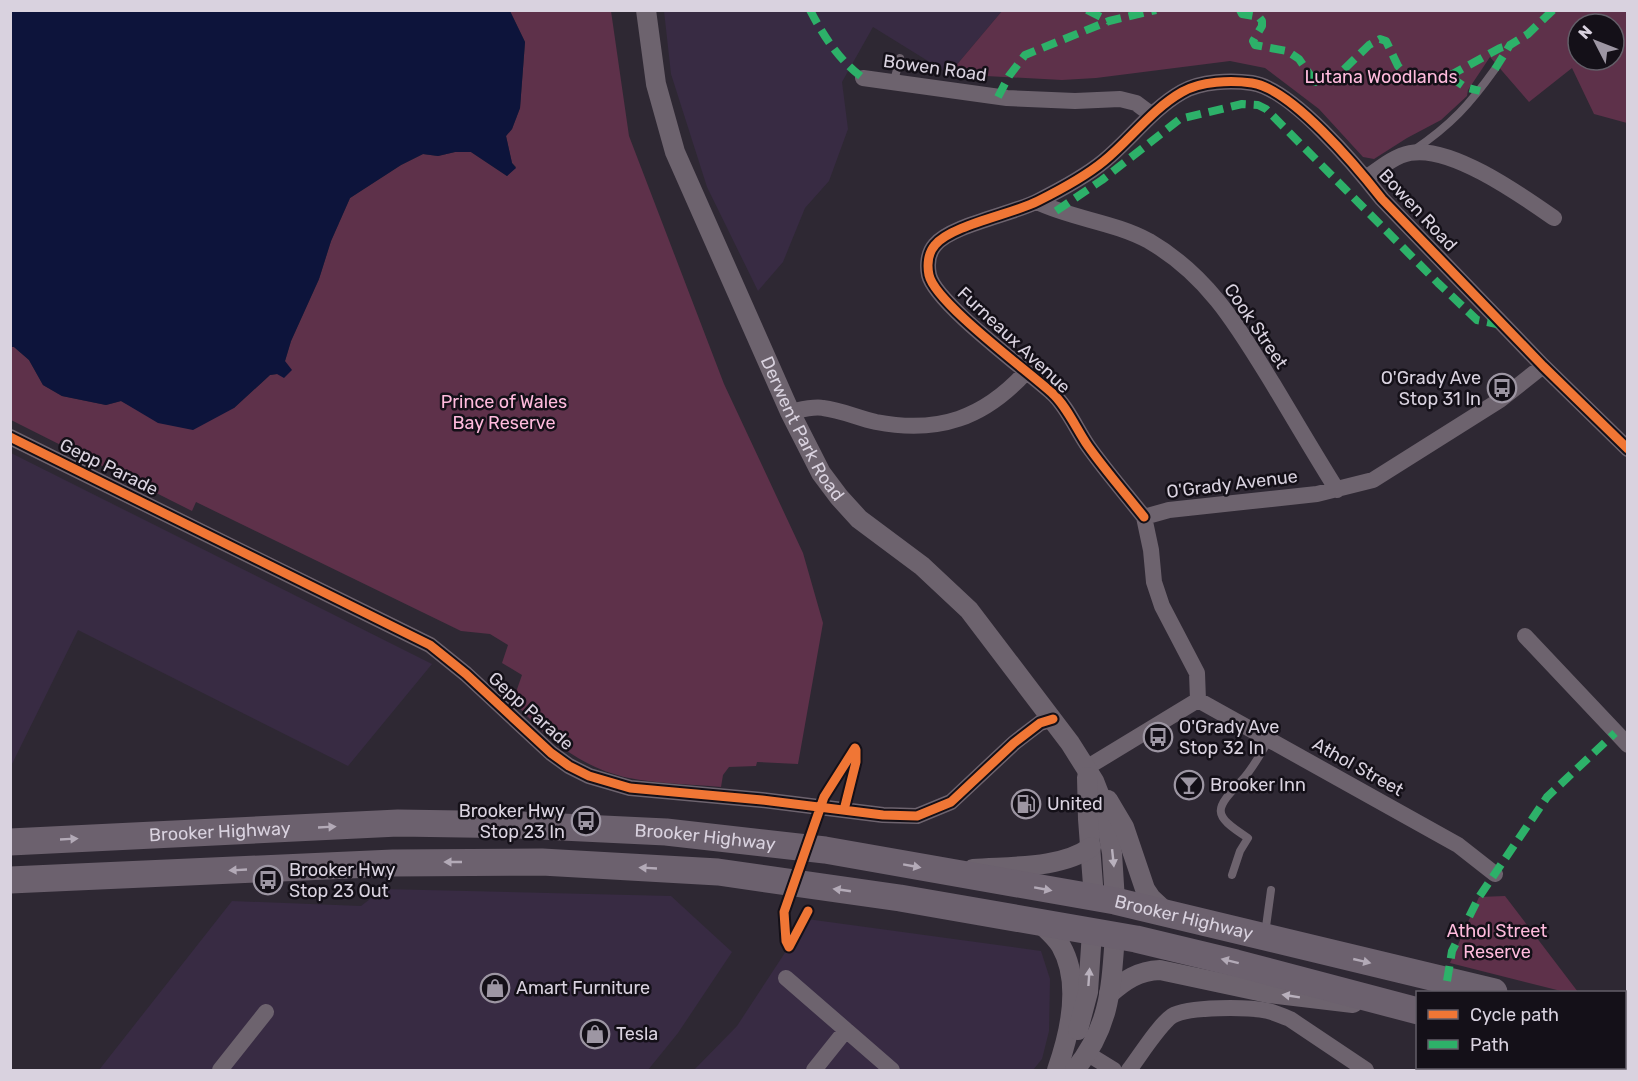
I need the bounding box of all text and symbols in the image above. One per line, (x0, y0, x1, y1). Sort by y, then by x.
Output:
north arrow (1566, 12, 1626, 72)
text: N (1574, 22, 1596, 43)
street label: Bowen Road (882, 50, 988, 86)
park label: Lutana Woodlands (1304, 66, 1458, 88)
street label: Bowen Road (1374, 164, 1462, 256)
street label: Cook Street (1219, 279, 1293, 373)
street label: Furneaux Avenue (953, 282, 1075, 398)
street label: Derwent Park Road (756, 353, 849, 505)
place label: O'Grady Ave Stop 31 In (1381, 367, 1481, 410)
bus stop icon: O'Grady Ave Stop 31 In (1486, 372, 1518, 404)
park label: Prince of Wales Bay Reserve (441, 391, 567, 434)
street label: Gepp Parade (56, 434, 162, 500)
street label: O'Grady Avenue (1165, 465, 1299, 503)
street label: Gepp Parade (484, 667, 578, 755)
place label: O'Grady Ave Stop 32 In (1179, 716, 1279, 759)
bus stop icon: O'Grady Ave Stop 32 In (1142, 721, 1174, 753)
street label: Athol Street (1309, 733, 1407, 801)
bar icon: Brooker Inn (1173, 769, 1205, 801)
place label: Brooker Inn (1210, 774, 1306, 796)
fuel station icon: United (1010, 788, 1042, 820)
place label: United (1047, 793, 1103, 815)
place label: Brooker Hwy Stop 23 In (459, 800, 565, 843)
bus stop icon: Brooker Hwy Stop 23 In (570, 805, 602, 837)
street label: Brooker Highway (148, 817, 291, 846)
street label: Brooker Highway (634, 820, 777, 855)
one-way arrow (317, 822, 336, 831)
one-way arrow (59, 834, 78, 843)
one-way arrow (1108, 848, 1118, 867)
one-way arrow (444, 857, 463, 867)
place label: Brooker Hwy Stop 23 Out (289, 859, 395, 902)
one-way arrow (903, 862, 922, 871)
bus stop icon: Brooker Hwy Stop 23 Out (252, 864, 284, 896)
one-way arrow (639, 864, 658, 873)
one-way arrow (228, 865, 247, 874)
one-way arrow (832, 885, 851, 894)
one-way arrow (1033, 885, 1052, 894)
street label: Brooker Highway (1112, 890, 1256, 945)
park label: Athol Street Reserve (1447, 920, 1547, 963)
one-way arrow (1220, 956, 1238, 965)
one-way arrow (1353, 956, 1372, 966)
one-way arrow (1084, 967, 1094, 986)
shop icon: Amart Furniture (479, 972, 511, 1004)
place label: Amart Furniture (516, 977, 650, 999)
legend (1416, 991, 1626, 1069)
one-way arrow (1282, 992, 1301, 1001)
text: Cycle path (1470, 1004, 1559, 1026)
shop icon: Tesla (579, 1018, 611, 1050)
place label: Tesla (616, 1023, 658, 1045)
text: Path (1470, 1034, 1509, 1056)

